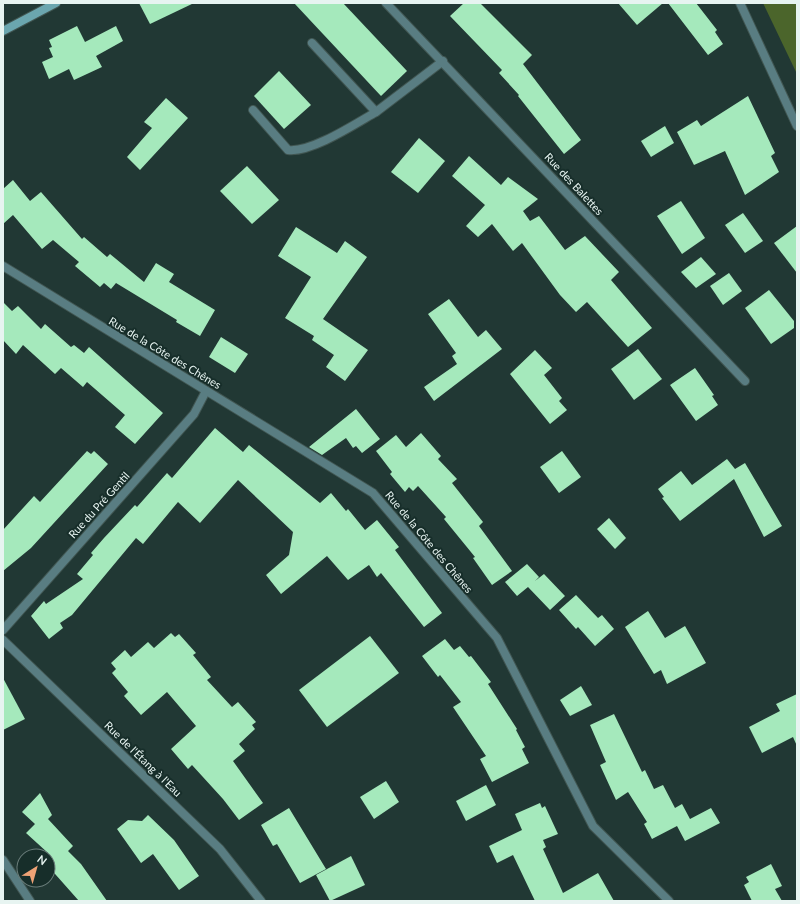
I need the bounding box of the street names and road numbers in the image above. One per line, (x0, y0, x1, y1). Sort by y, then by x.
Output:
street label: Rue des Balettes (542, 150, 607, 217)
street label: Rue de la Côte des Chênes (107, 314, 224, 391)
street label: Rue du Pré Gentil (65, 469, 132, 540)
street label: Rue de la Côte des Chênes (383, 488, 476, 595)
street label: Rue de l'Étang à l'Eau (102, 718, 185, 799)

